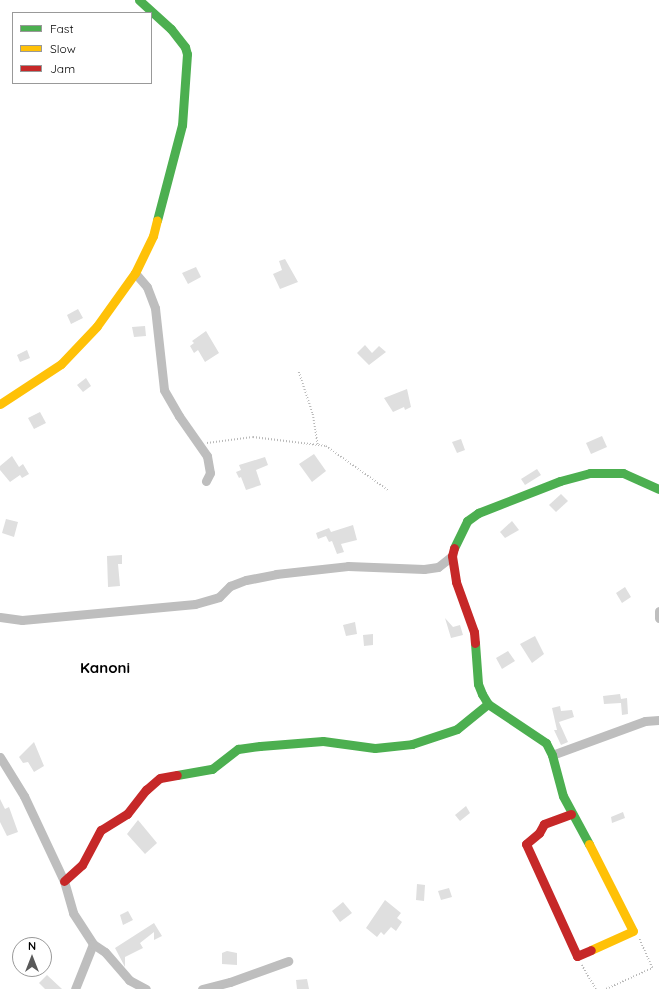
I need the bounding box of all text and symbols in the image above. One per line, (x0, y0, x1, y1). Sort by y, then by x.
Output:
legend (12, 12, 152, 84)
text: Fast (50, 21, 74, 36)
text: Slow (50, 41, 76, 56)
text: Jam (50, 61, 75, 76)
district label: Kanoni (80, 659, 130, 677)
north arrow (12, 937, 52, 977)
text: N (28, 939, 36, 953)

